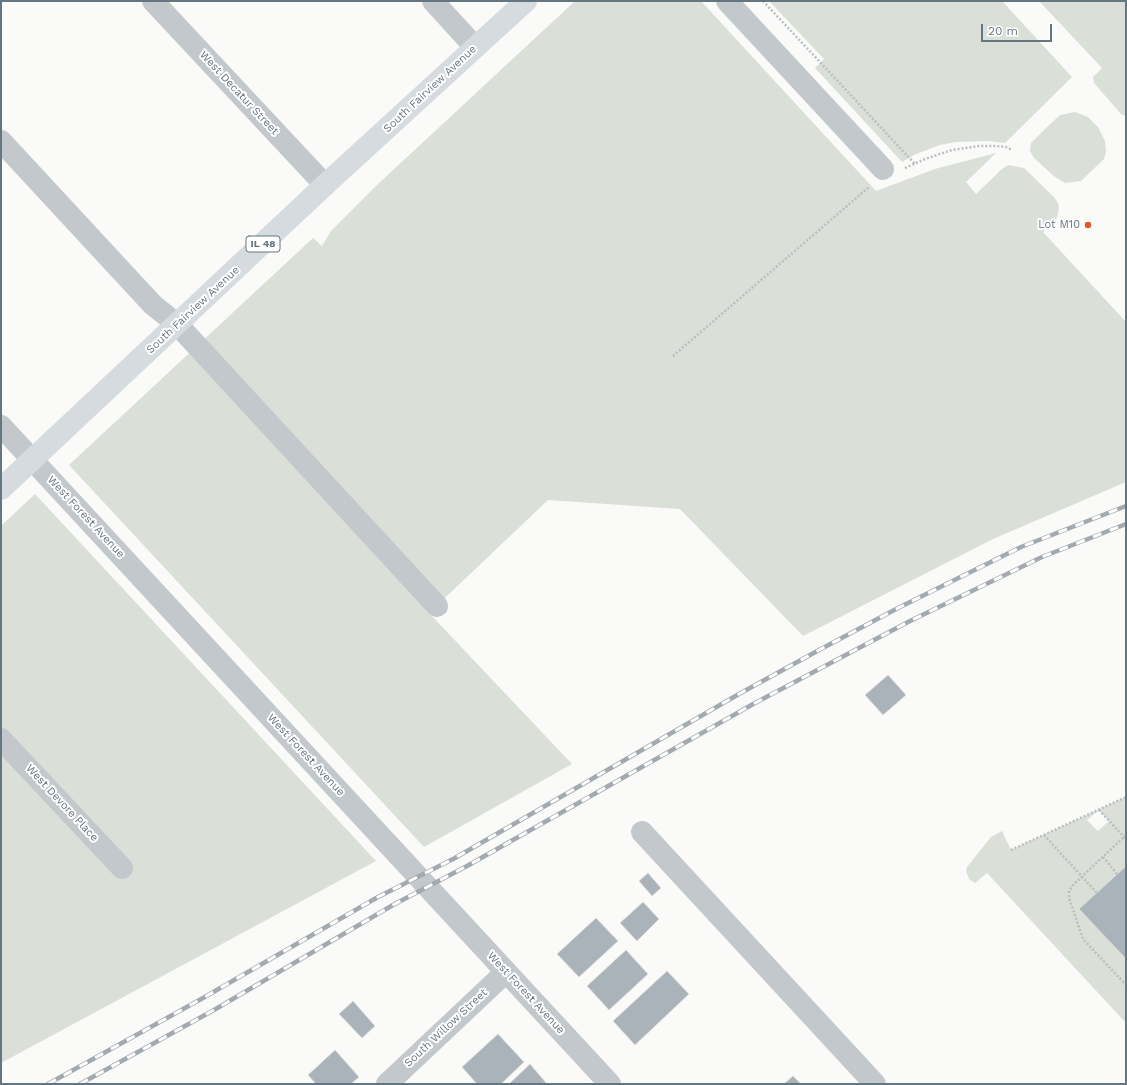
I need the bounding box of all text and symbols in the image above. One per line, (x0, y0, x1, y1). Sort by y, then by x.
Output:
scale bar (983, 16, 1054, 42)
text: 20 m (988, 24, 1018, 38)
street label: South Fairview Avenue (381, 43, 479, 135)
street label: West Decatur Street (197, 48, 281, 138)
place label: Lot M10 (1038, 218, 1080, 232)
marker: Lot M10 (1083, 220, 1093, 230)
road number: IL 48 (246, 236, 280, 252)
street label: South Fairview Avenue (144, 264, 242, 356)
street label: West Forest Avenue (45, 473, 127, 561)
street label: West Forest Avenue (265, 711, 347, 799)
street label: West Devore Place (23, 762, 101, 844)
street label: West Forest Avenue (485, 949, 567, 1037)
street label: South Willow Street (402, 986, 490, 1070)

